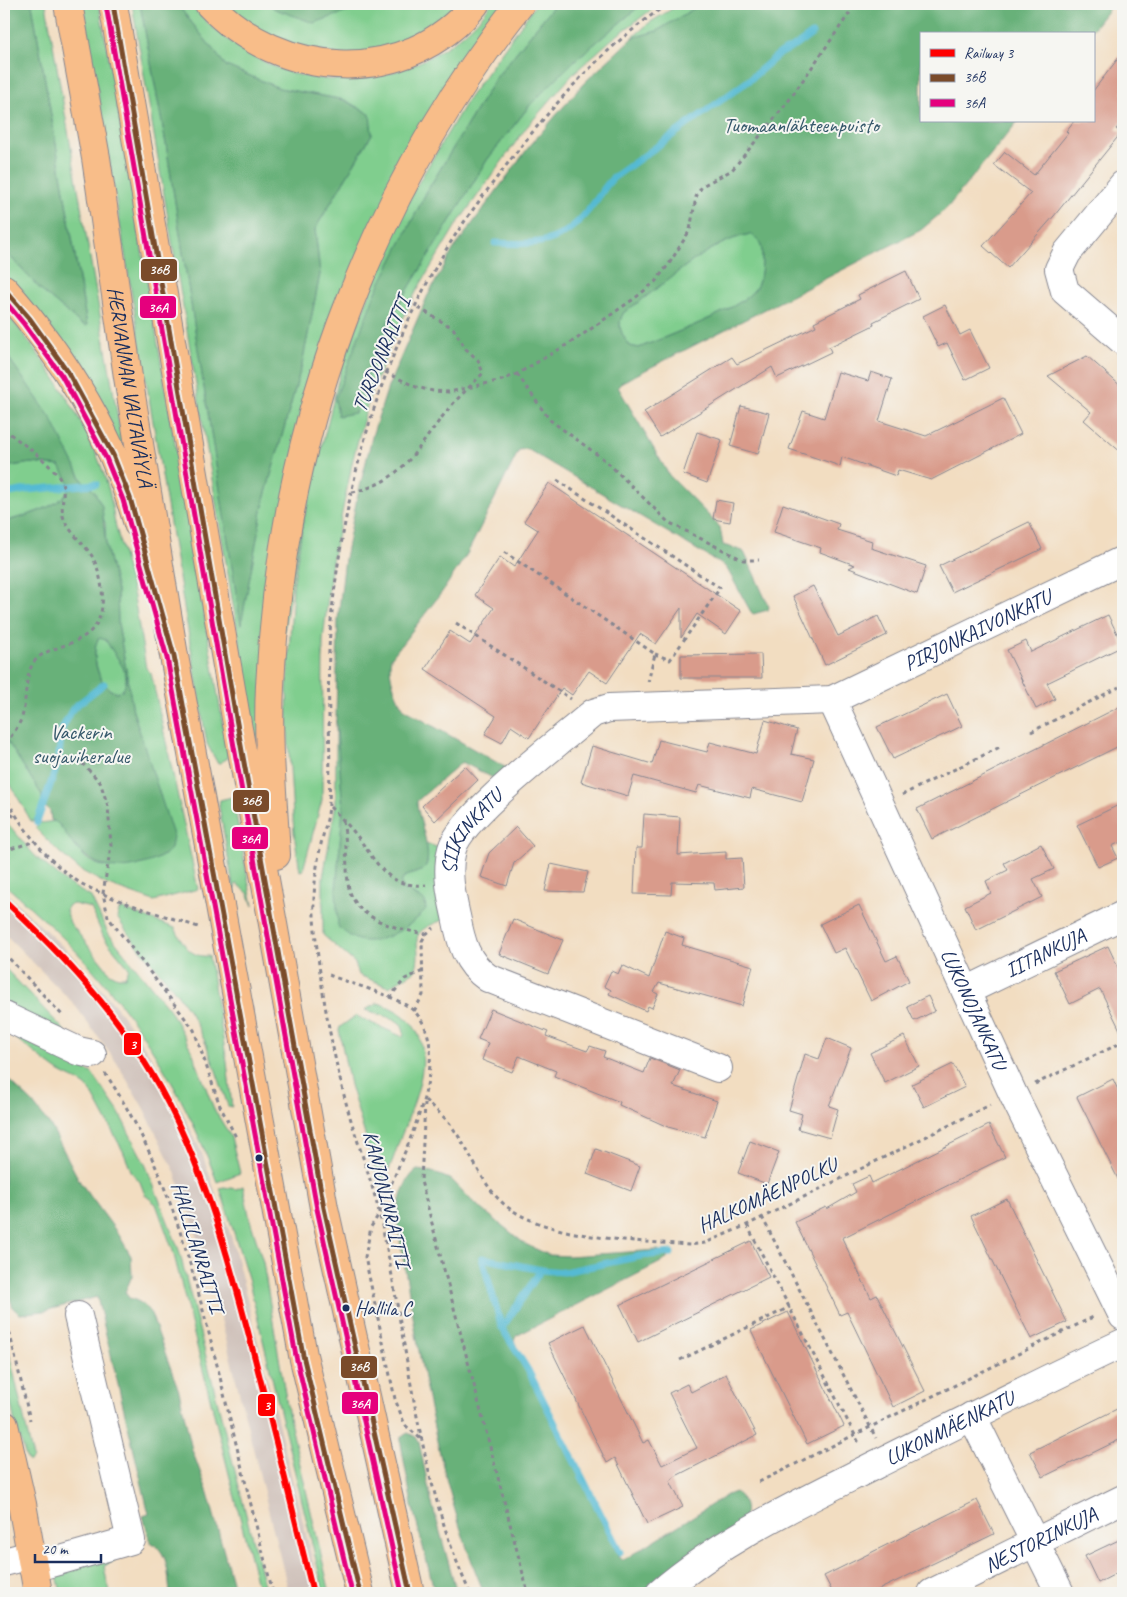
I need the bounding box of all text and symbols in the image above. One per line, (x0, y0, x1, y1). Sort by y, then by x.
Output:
legend (920, 32, 1094, 122)
text: Railway 3 (964, 44, 1014, 63)
text: 36B (964, 68, 987, 87)
text: 36A (964, 94, 987, 113)
park label: Tuomaanlähteenpuisto (723, 112, 881, 138)
line badge: 36B (140, 258, 178, 282)
text: 36B (149, 261, 171, 278)
street label: HERVANNAN VALTAVÄYLÄ (102, 285, 160, 492)
street label: TURDONRAITTI (346, 288, 418, 415)
line badge: 36A (139, 295, 177, 319)
text: 36A (148, 299, 169, 316)
street label: PIRJONKAIVONKATU (900, 582, 1058, 677)
park label: Vackerin suojaviheralue (33, 719, 131, 769)
street label: SIIKINKATU (436, 781, 510, 874)
line badge: 36B (232, 789, 270, 813)
text: 36B (241, 792, 263, 809)
line badge: 36A (231, 826, 269, 850)
text: 36A (240, 830, 261, 847)
street label: IITANKUJA (1001, 922, 1090, 983)
street label: LUKONOJANKATU (935, 945, 1014, 1076)
line badge: 3 (123, 1032, 142, 1056)
text: 3 (130, 1036, 138, 1053)
street label: KANJONINRAITTI (358, 1128, 418, 1274)
street label: HALKOMÄENPOLKU (693, 1150, 843, 1239)
unlabelled marker (254, 1153, 264, 1163)
street label: HALLILANRAITTI (166, 1179, 232, 1320)
place label: Hallila C (355, 1296, 414, 1321)
marker: Hallila C (341, 1303, 351, 1313)
line badge: 36B (340, 1355, 378, 1379)
text: 36B (349, 1358, 371, 1375)
street label: LUKONMÄENKATU (881, 1384, 1020, 1471)
line badge: 36A (341, 1391, 379, 1415)
line badge: 3 (257, 1393, 276, 1417)
text: 36A (350, 1395, 371, 1412)
text: 3 (264, 1397, 272, 1414)
street label: NESTORINKUJA (980, 1501, 1102, 1578)
scale bar (35, 1532, 101, 1564)
text: 20 m (42, 1540, 69, 1559)

